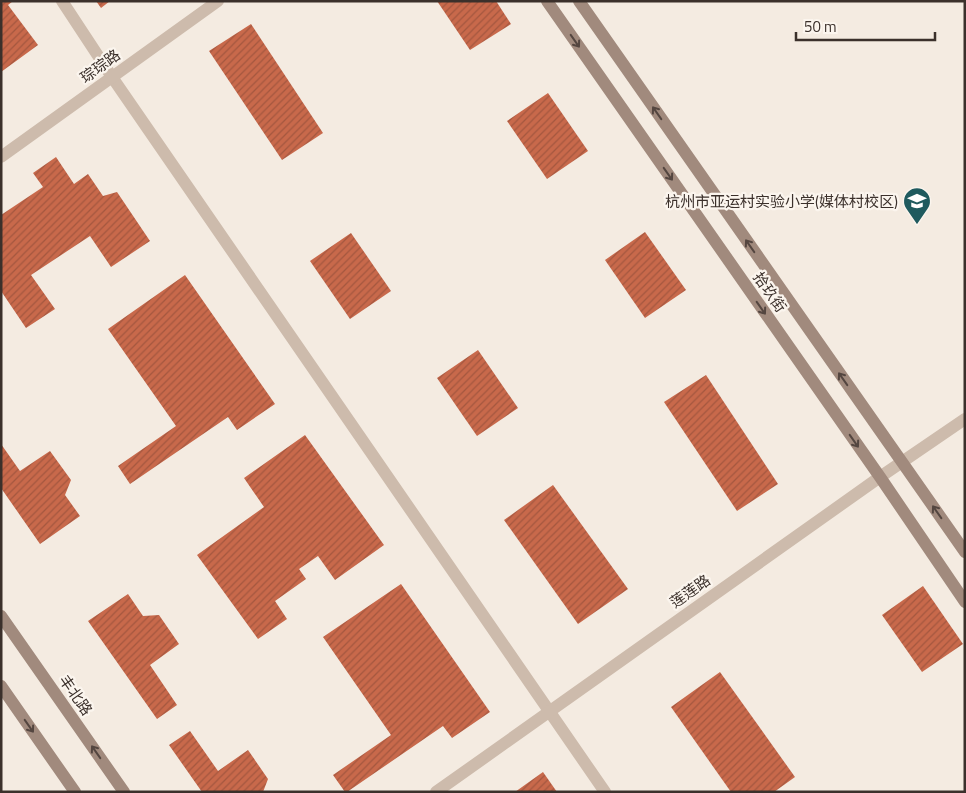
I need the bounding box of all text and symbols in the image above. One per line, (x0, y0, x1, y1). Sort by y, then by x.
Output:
scale bar (796, 10, 935, 42)
text: 50 m (804, 15, 837, 38)
one-way arrow (570, 34, 580, 48)
street label: 琮琮路 (75, 43, 125, 89)
one-way arrow (652, 106, 662, 120)
one-way arrow (663, 167, 673, 181)
school or university icon: 杭州市亚运村实验小学(媒体村校区) (902, 186, 932, 225)
place label: 杭州市亚运村实验小学(媒体村校区) (665, 190, 898, 213)
one-way arrow (745, 239, 755, 253)
street label: 拾玖街 (748, 267, 792, 317)
one-way arrow (756, 300, 766, 314)
one-way arrow (838, 372, 848, 386)
one-way arrow (849, 434, 859, 448)
one-way arrow (931, 506, 942, 519)
street label: 莲莲路 (665, 569, 715, 613)
street label: 丰北路 (54, 670, 98, 720)
one-way arrow (24, 719, 34, 733)
one-way arrow (91, 745, 101, 759)

